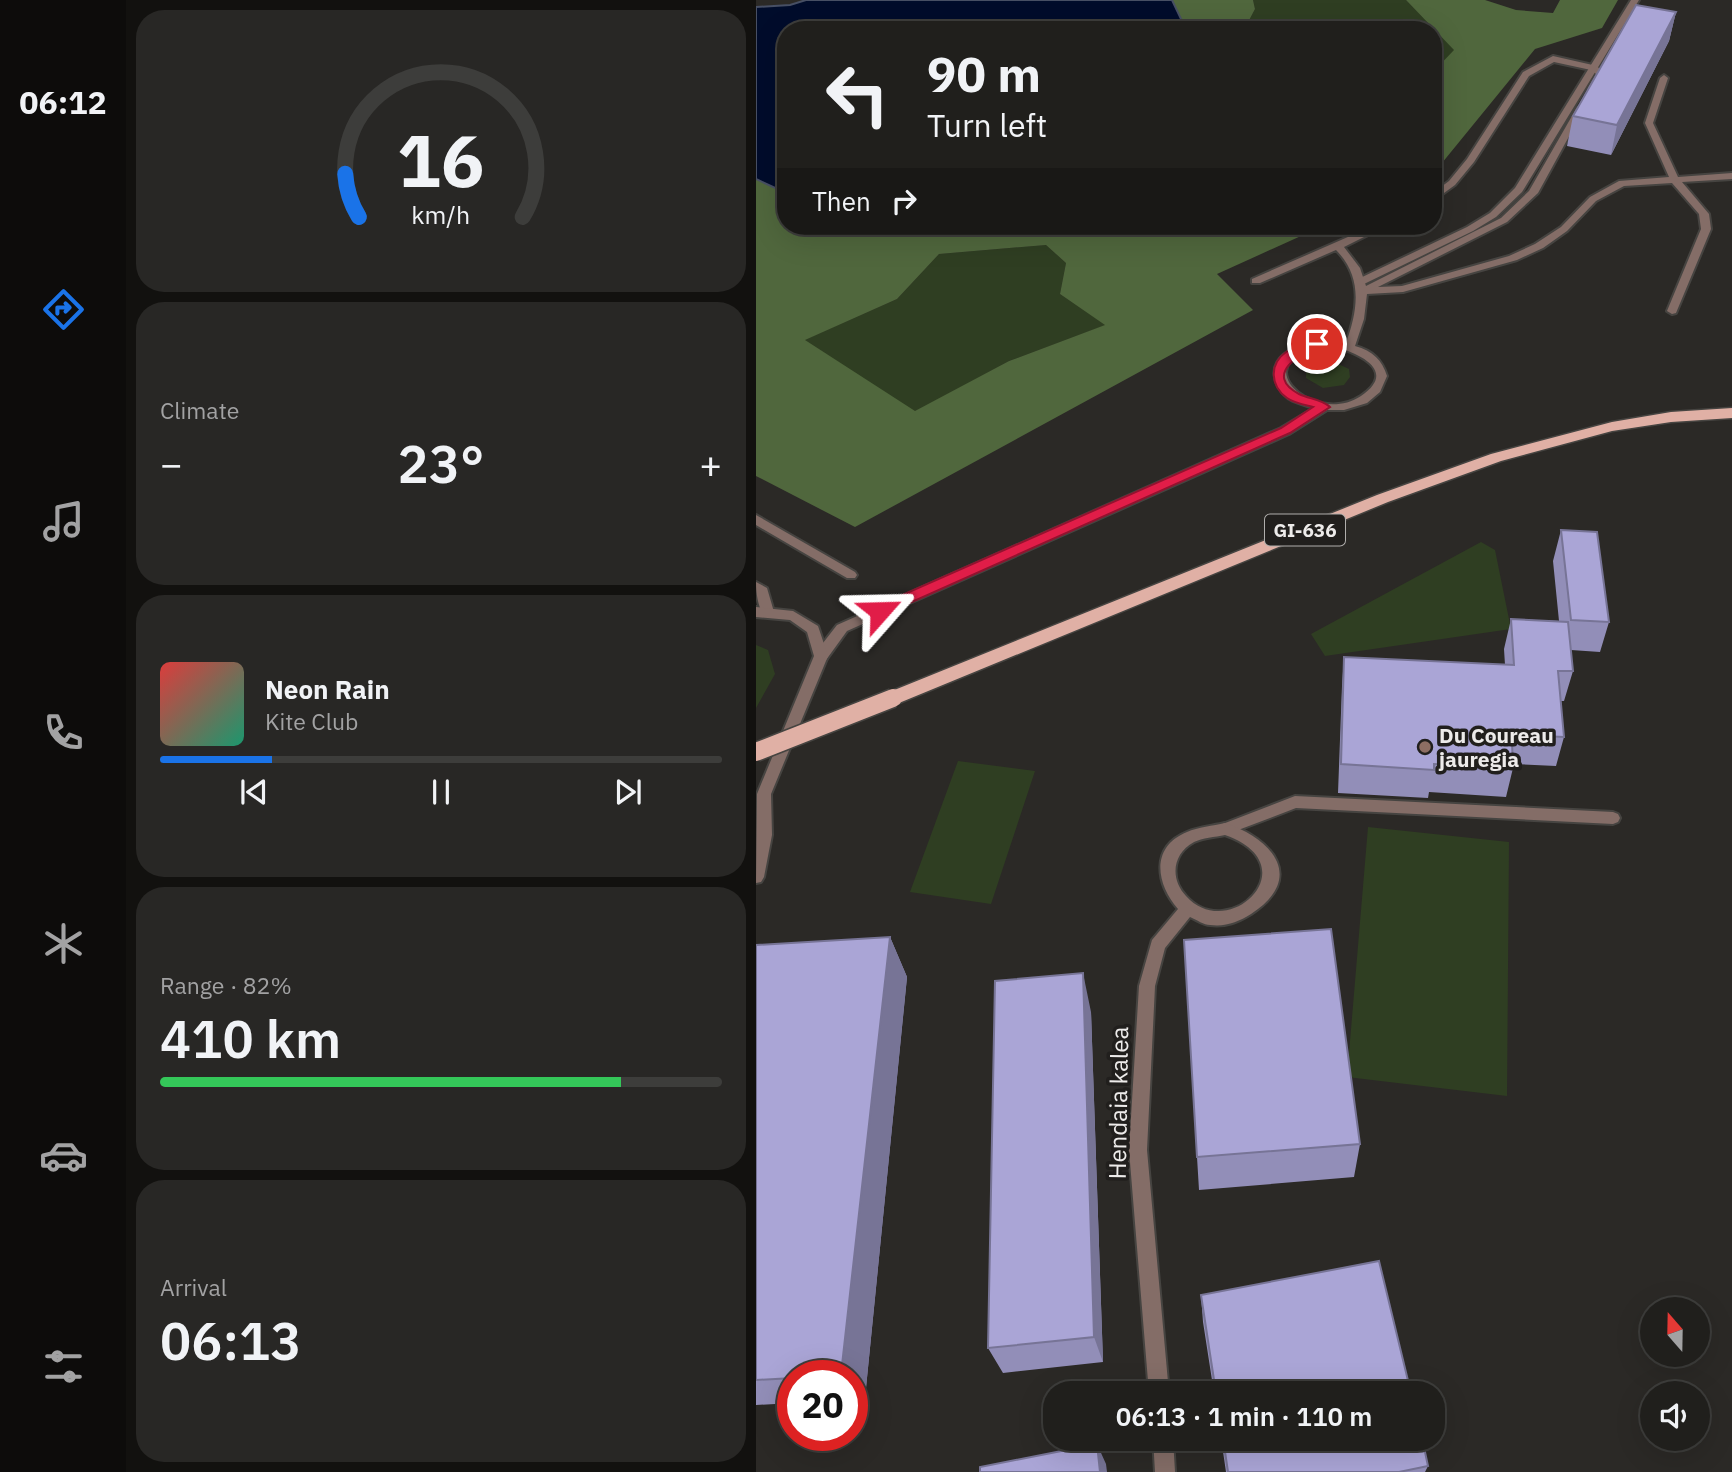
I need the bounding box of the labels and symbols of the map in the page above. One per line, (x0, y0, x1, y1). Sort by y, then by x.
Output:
pin (1287, 314, 1347, 374)
road number: GI-636 (1265, 514, 1345, 545)
position arrow (843, 574, 917, 648)
place label: Du Coureau jauregia (1438, 721, 1554, 773)
marker: Du Coureau jauregia (1417, 739, 1433, 755)
street label: Hendaia kalea (1101, 1026, 1135, 1180)
north arrow (1640, 1297, 1710, 1367)
speed limit sign: 20 (777, 1360, 868, 1451)

